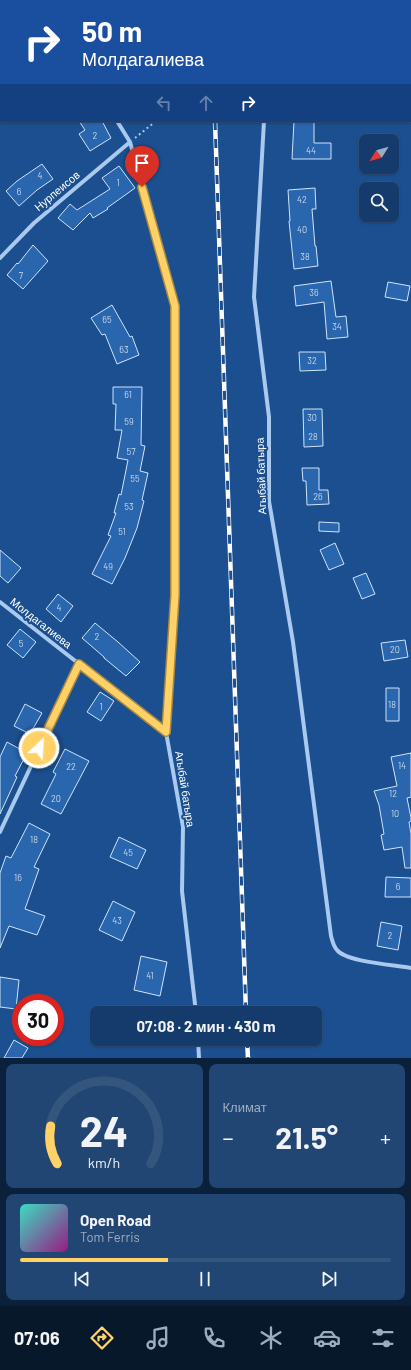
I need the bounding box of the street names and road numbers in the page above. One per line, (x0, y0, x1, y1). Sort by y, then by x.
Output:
street label: Нурпеисов (31, 168, 82, 213)
street label: Агыбай батыра (253, 437, 268, 515)
street label: Молдагалиева (8, 595, 75, 651)
street label: Агыбай батыра (173, 750, 198, 829)

